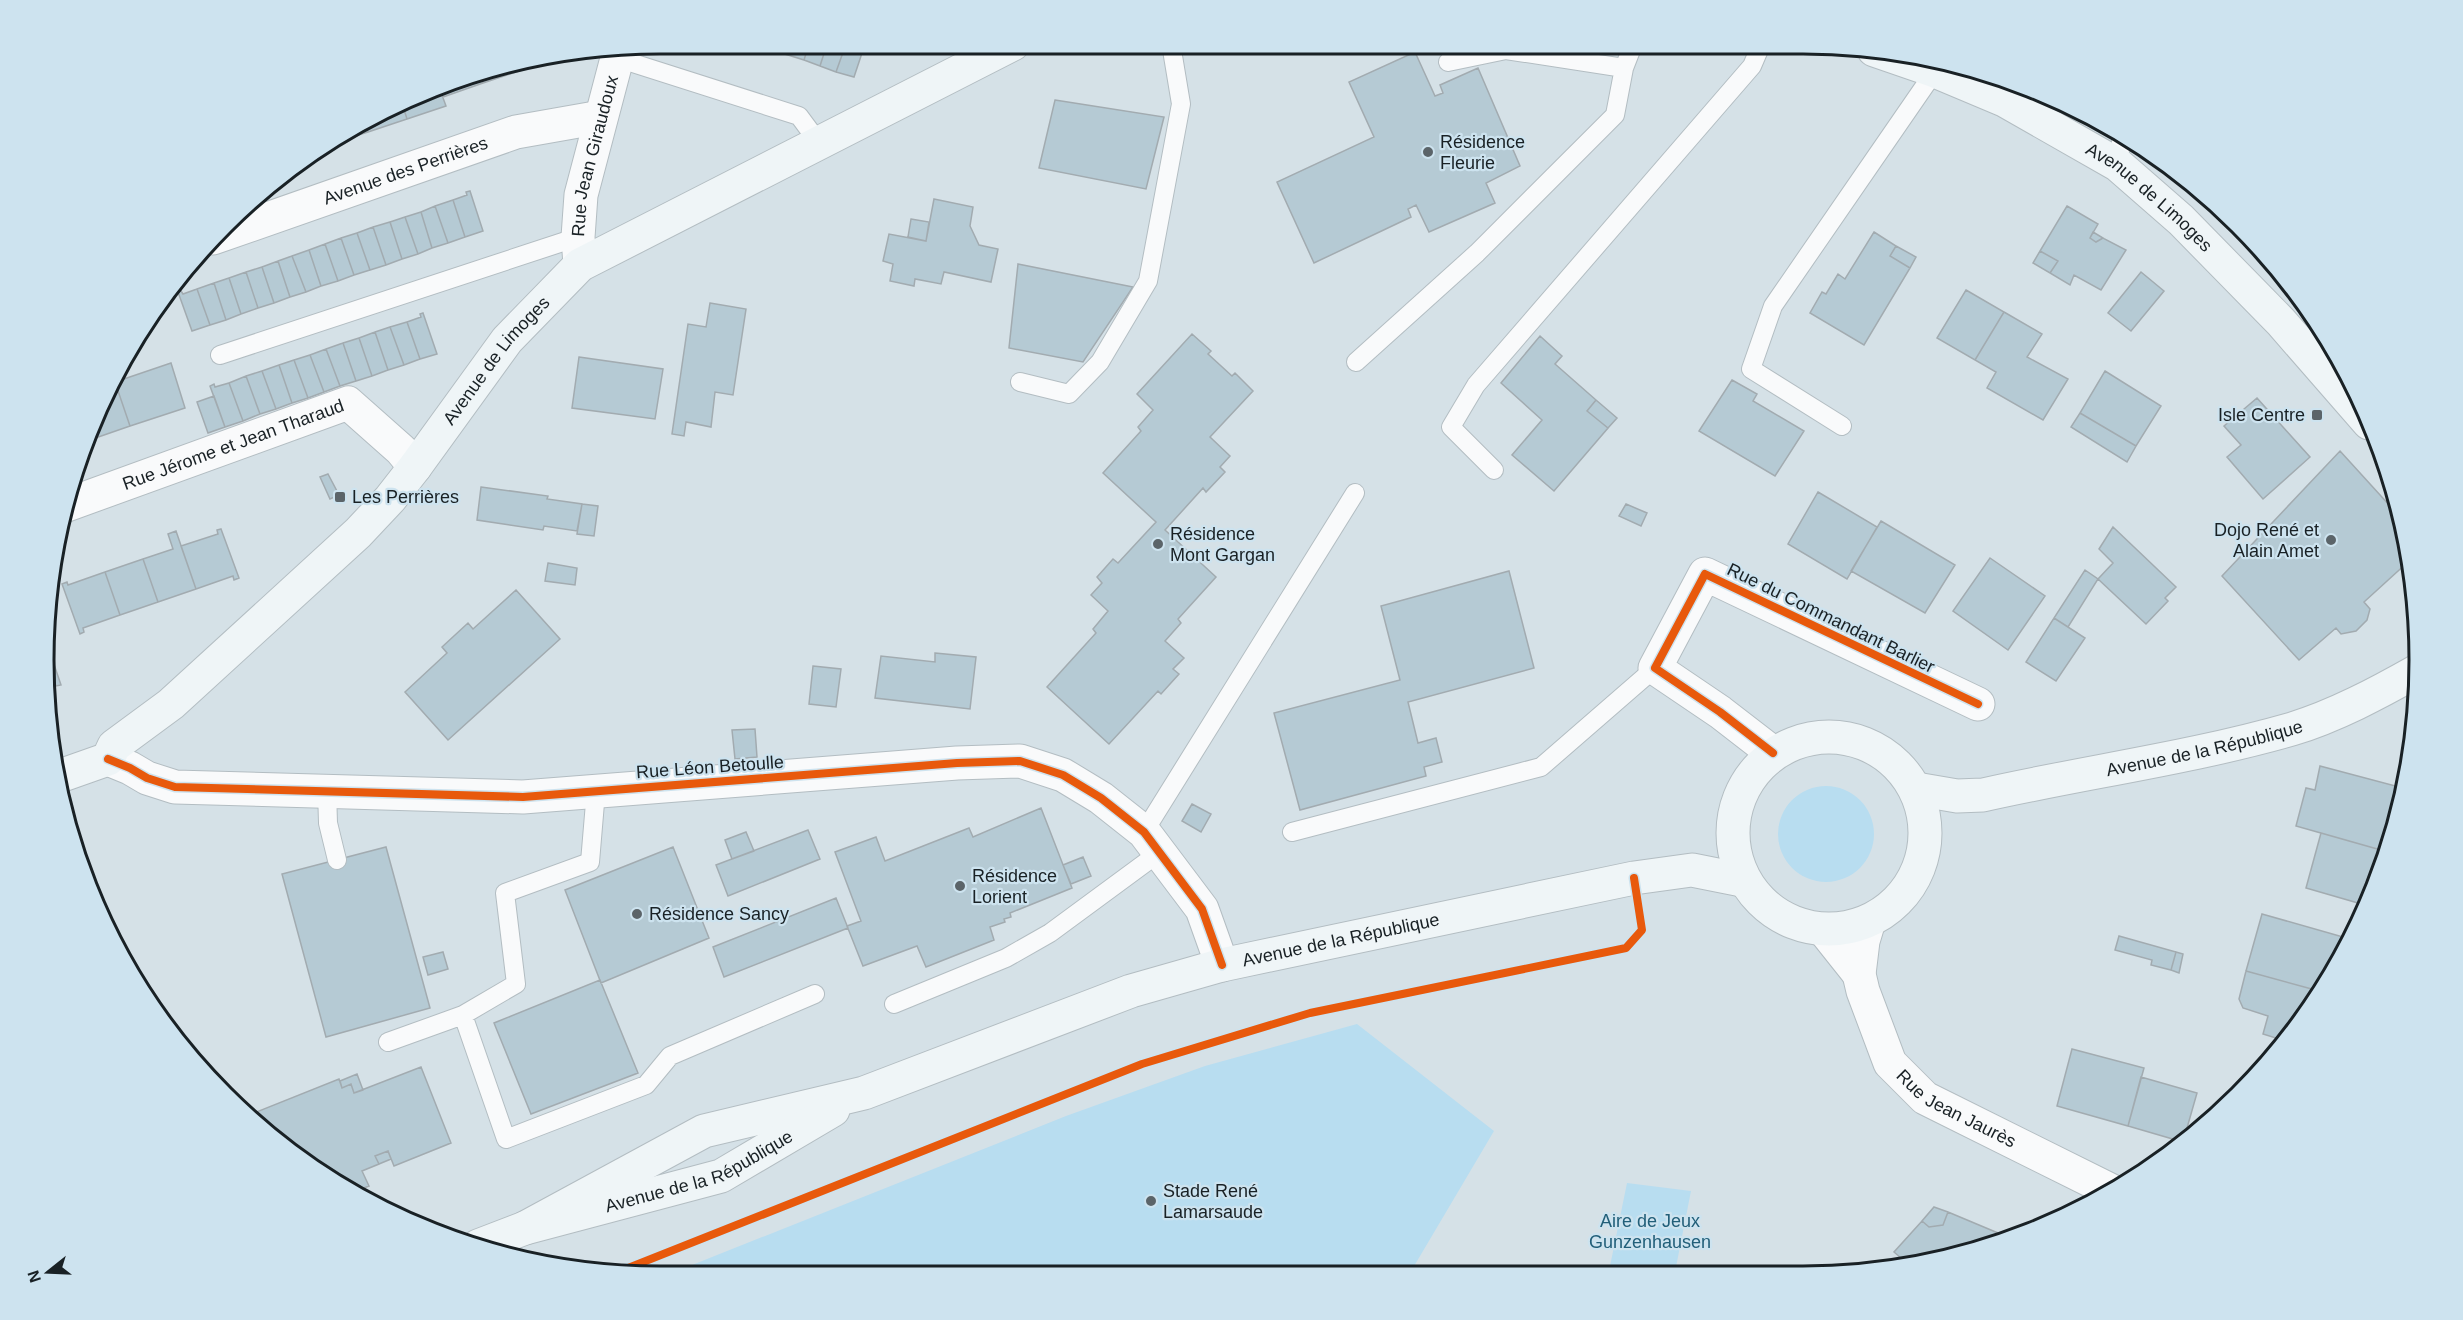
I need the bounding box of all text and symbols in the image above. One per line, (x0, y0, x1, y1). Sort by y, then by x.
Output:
street label: Rue Jean Giraudoux (568, 73, 622, 237)
place label: Résidence Fleurie (1440, 132, 1525, 173)
street label: Avenue des Perrières (321, 133, 490, 209)
street label: Avenue de Limoges (2083, 139, 2216, 256)
marker: Résidence Fleurie (1421, 145, 1435, 159)
street label: Avenue de Limoges (439, 292, 554, 429)
street label: Rue Jérome et Jean Tharaud (120, 395, 347, 494)
place label: Isle Centre (2218, 405, 2305, 425)
marker: Isle Centre (2310, 408, 2324, 422)
place label: Les Perrières (352, 487, 459, 507)
marker: Les Perrières (333, 490, 347, 504)
place label: Dojo René et Alain Amet (2214, 520, 2319, 561)
place label: Résidence Mont Gargan (1170, 524, 1275, 565)
marker: Dojo René et Alain Amet (2324, 533, 2338, 547)
marker: Résidence Mont Gargan (1151, 537, 1165, 551)
street label: Rue du Commandant Barlier (1724, 559, 1938, 677)
street label: Avenue de la République (2105, 716, 2305, 780)
street label: Rue Léon Betoulle (635, 752, 785, 782)
place label: Résidence Lorient (972, 866, 1057, 907)
marker: Résidence Lorient (953, 879, 967, 893)
place label: Résidence Sancy (649, 904, 789, 924)
marker: Résidence Sancy (630, 907, 644, 921)
street label: Avenue de la République (1240, 909, 1441, 970)
street label: Rue Jean Jaurès (1892, 1065, 2019, 1152)
street label: Avenue de la République (603, 1126, 796, 1216)
place label: Stade René Lamarsaude (1163, 1181, 1263, 1222)
marker: Stade René Lamarsaude (1144, 1194, 1158, 1208)
park label: Aire de Jeux Gunzenhausen (1589, 1211, 1711, 1252)
north arrow (18, 1242, 78, 1302)
text: N (24, 1268, 44, 1285)

